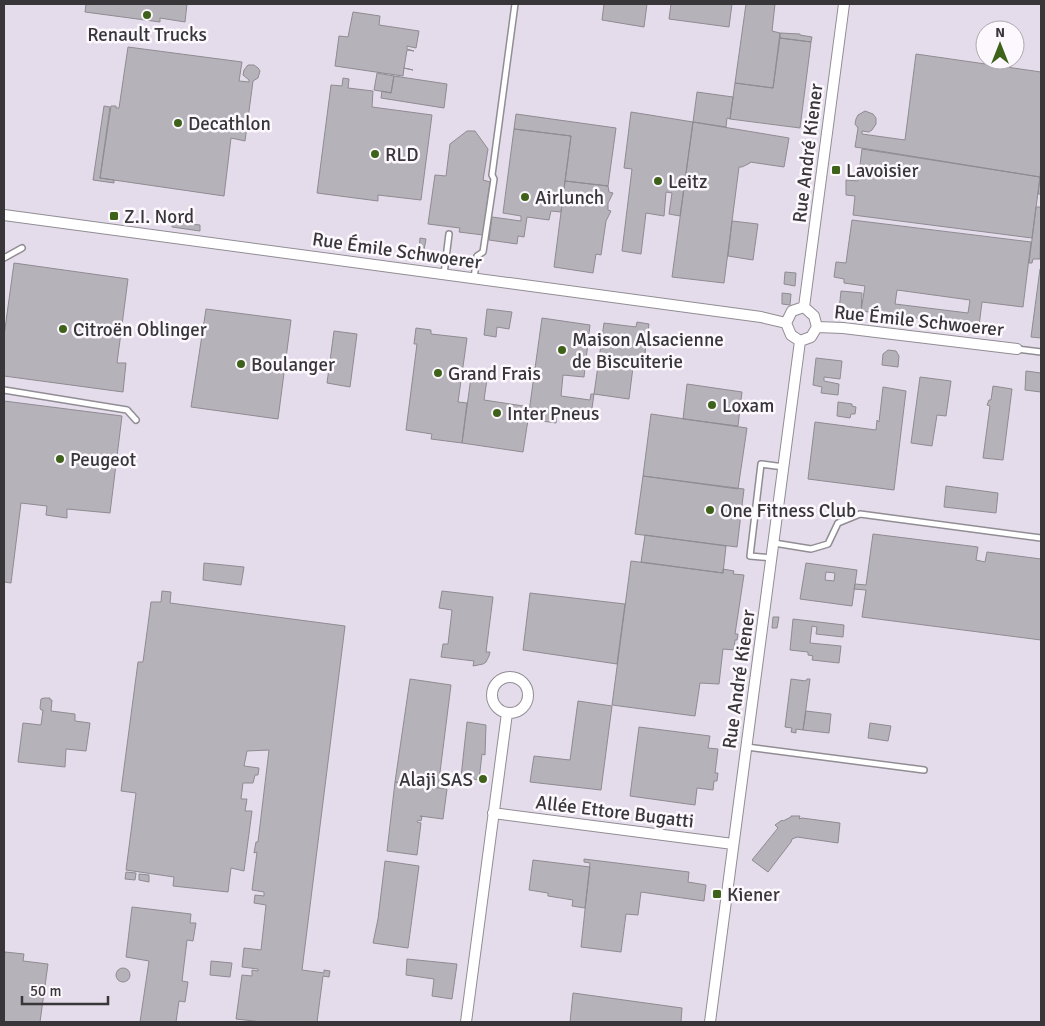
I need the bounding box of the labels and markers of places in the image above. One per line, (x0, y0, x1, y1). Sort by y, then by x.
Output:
marker: Renault Trucks (141, 9, 153, 21)
place label: Renault Trucks (87, 23, 207, 47)
place label: Decathlon (188, 112, 271, 136)
marker: Decathlon (172, 117, 184, 129)
place label: RLD (385, 143, 418, 167)
marker: RLD (369, 148, 381, 160)
place label: Lavoisier (846, 159, 918, 183)
marker: Lavoisier (830, 164, 842, 176)
place label: Leitz (668, 170, 707, 194)
marker: Leitz (652, 175, 664, 187)
place label: Airlunch (535, 186, 604, 210)
marker: Airlunch (519, 191, 531, 203)
place label: Z.I. Nord (124, 205, 194, 229)
marker: Z.I. Nord (108, 210, 120, 222)
place label: Citroën Oblinger (73, 318, 207, 342)
marker: Citroën Oblinger (57, 323, 69, 335)
place label: Maison Alsacienne de Biscuiterie (572, 328, 724, 374)
marker: Maison Alsacienne de Biscuiterie (556, 344, 568, 356)
place label: Boulanger (251, 353, 335, 377)
marker: Boulanger (235, 358, 247, 370)
place label: Grand Frais (448, 362, 541, 386)
marker: Grand Frais (432, 367, 444, 379)
place label: Loxam (722, 394, 774, 418)
marker: Loxam (706, 399, 718, 411)
place label: Inter Pneus (507, 402, 599, 426)
marker: Inter Pneus (491, 407, 503, 419)
place label: Peugeot (70, 448, 136, 472)
marker: Peugeot (54, 453, 66, 465)
place label: One Fitness Club (720, 499, 856, 523)
marker: One Fitness Club (704, 504, 716, 516)
place label: Alaji SAS (399, 768, 473, 792)
marker: Alaji SAS (477, 773, 489, 785)
place label: Kiener (727, 883, 780, 907)
marker: Kiener (711, 888, 723, 900)

